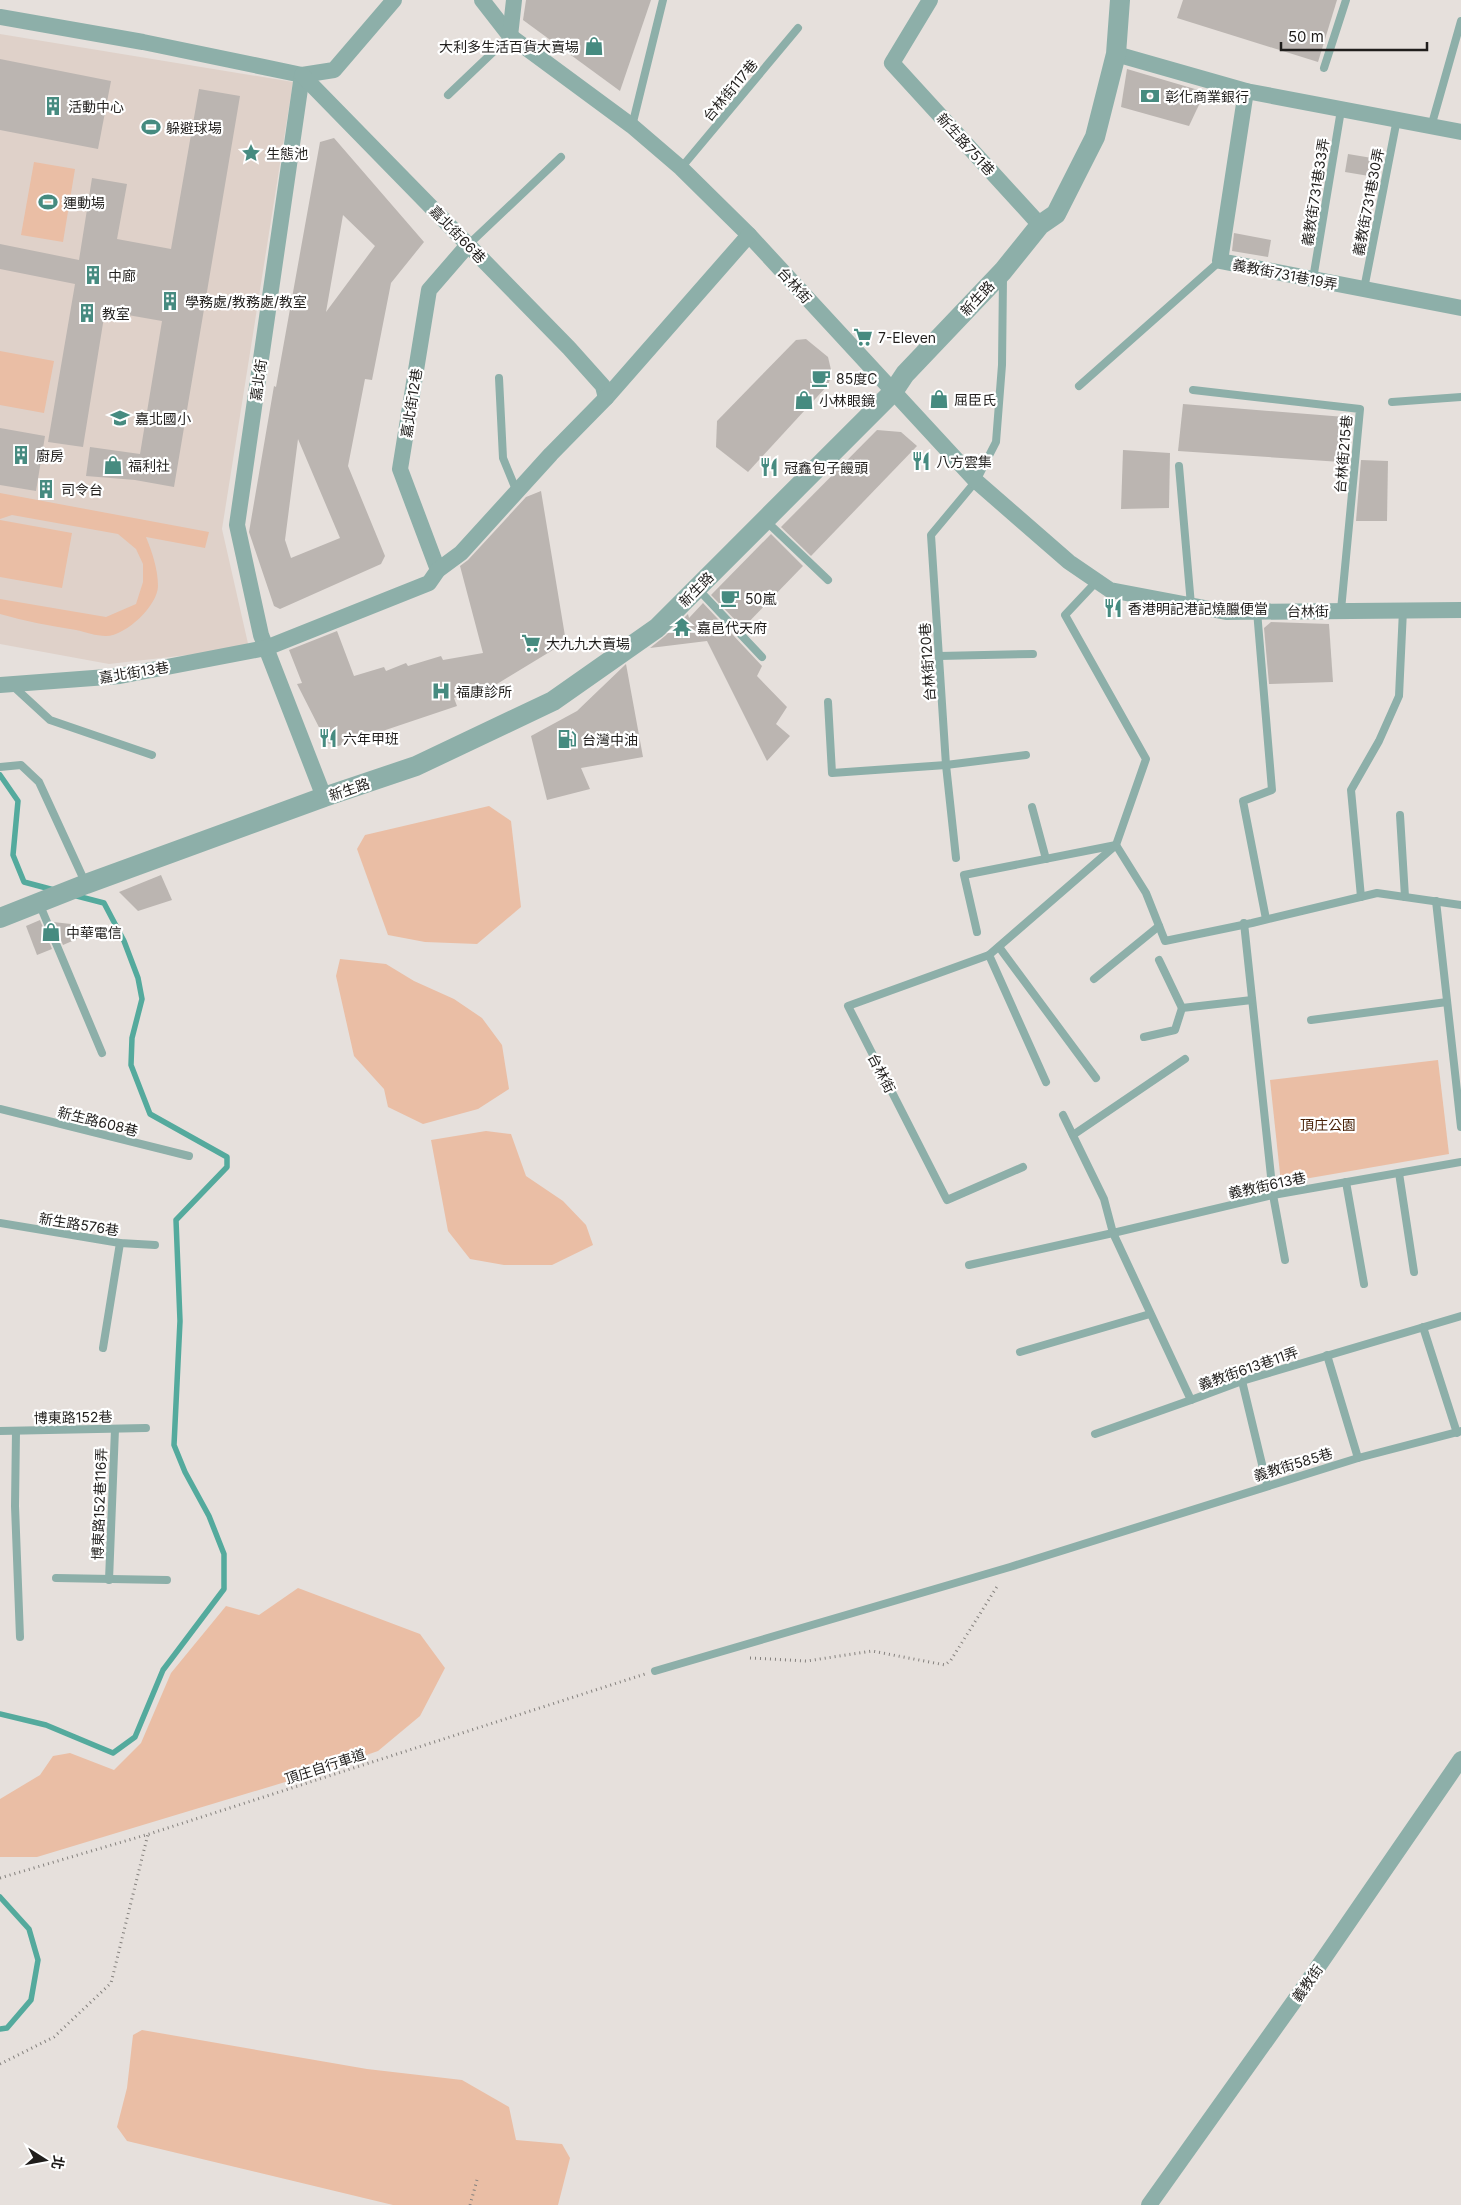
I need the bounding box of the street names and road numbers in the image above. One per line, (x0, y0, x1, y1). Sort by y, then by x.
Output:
street label: 台林街117巷 (699, 56, 761, 124)
street label: 新生路751巷 (934, 109, 998, 179)
street label: 義教街731巷33弄 (1298, 137, 1332, 247)
street label: 義教街731巷30弄 (1349, 147, 1387, 257)
street label: 嘉北街66巷 (426, 202, 490, 266)
street label: 義教街731巷19弄 (1231, 256, 1339, 292)
street label: 台林街 (775, 264, 815, 306)
street label: 新生路 (956, 277, 998, 319)
street label: 嘉北街 (247, 358, 269, 402)
street label: 嘉北街12巷 (397, 367, 425, 439)
street label: 台林街215巷 (1331, 414, 1355, 494)
street label: 新生路 (675, 568, 717, 610)
street label: 台林街 (1287, 602, 1329, 620)
street label: 台林街120巷 (916, 622, 938, 702)
street label: 嘉北街13巷 (98, 658, 170, 686)
street label: 新生路 (326, 774, 372, 804)
street label: 台林街 (865, 1050, 899, 1096)
street label: 新生路608巷 (56, 1103, 140, 1139)
street label: 義教街613巷 (1227, 1168, 1307, 1202)
street label: 新生路576巷 (38, 1209, 120, 1239)
street label: 義教街613巷11弄 (1196, 1343, 1300, 1393)
street label: 博東路152巷 (33, 1408, 113, 1426)
street label: 義教街585巷 (1251, 1444, 1335, 1484)
street label: 博東路152巷116弄 (89, 1447, 109, 1561)
street label: 頂庄自行車道 (282, 1745, 368, 1787)
street label: 義教街 (1288, 1961, 1326, 2005)

